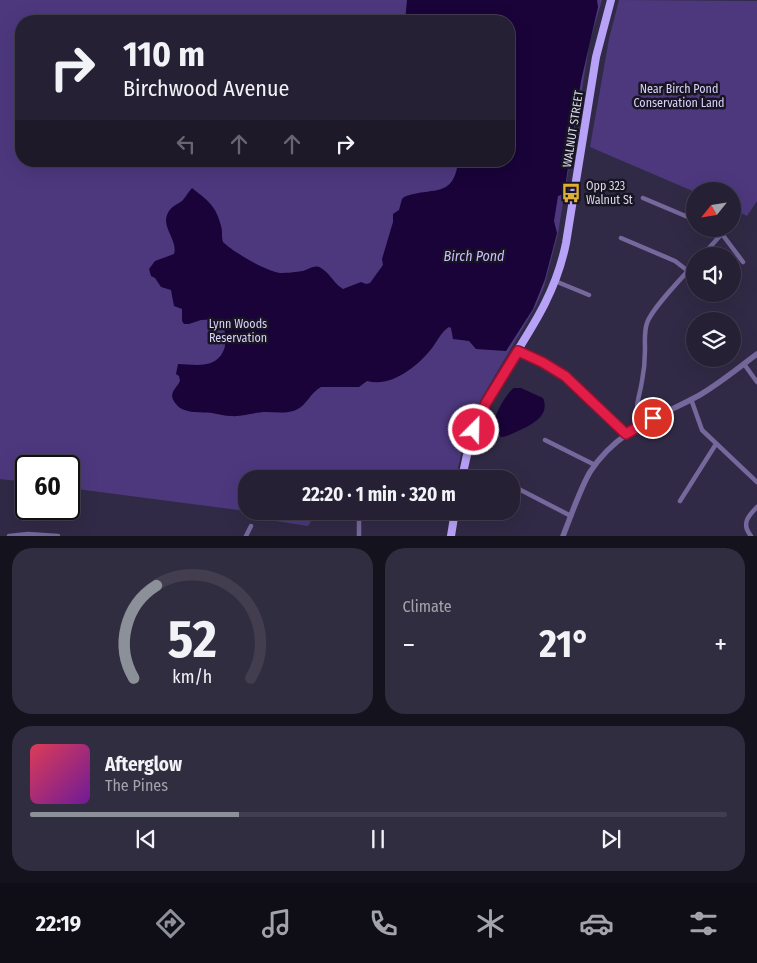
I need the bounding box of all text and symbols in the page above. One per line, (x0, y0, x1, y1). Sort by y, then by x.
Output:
text: 110 m (123, 33, 205, 75)
icon: right (40, 35, 105, 100)
text: Birchwood Avenue (123, 75, 289, 102)
park label: Near Birch Pond Conservation Land (633, 82, 725, 110)
street label: WALNUT STREET (560, 89, 586, 169)
icon: left (172, 130, 200, 158)
icon: ahead (225, 130, 253, 158)
icon: ahead (278, 130, 306, 158)
icon: right (331, 130, 359, 158)
place label: Opp 323 Walnut St (586, 179, 633, 207)
bus stop icon: Opp 323 Walnut St (560, 182, 582, 204)
north arrow (686, 182, 741, 238)
map controls (686, 182, 741, 367)
button: sound (686, 247, 741, 302)
water label: Birch Pond (443, 248, 505, 265)
button: layers (686, 312, 741, 367)
park label: Lynn Woods Reservation (209, 317, 267, 345)
pin (632, 397, 674, 439)
position arrow (447, 403, 499, 455)
icon: arrive (639, 404, 667, 432)
speed limit sign: 60 (15, 455, 80, 520)
text: 22:20 · 1 min · 320 m (302, 483, 456, 506)
text: Climate (403, 597, 452, 616)
text: 52 (168, 608, 217, 671)
text: 21° (539, 621, 590, 667)
text: − (403, 628, 415, 661)
text: + (714, 628, 727, 661)
text: km/h (172, 666, 212, 688)
text: Afterglow (105, 753, 182, 776)
text: The Pines (105, 776, 168, 795)
icon: previous (132, 825, 160, 853)
icon: pause (364, 825, 392, 853)
icon: next (597, 825, 625, 853)
icon: directions (153, 906, 188, 941)
icon: music (259, 906, 294, 941)
icon: phone (366, 906, 401, 941)
icon: climate (473, 906, 508, 941)
icon: car (579, 906, 614, 941)
icon: filters (686, 906, 721, 941)
text: 22:19 (36, 910, 81, 937)

